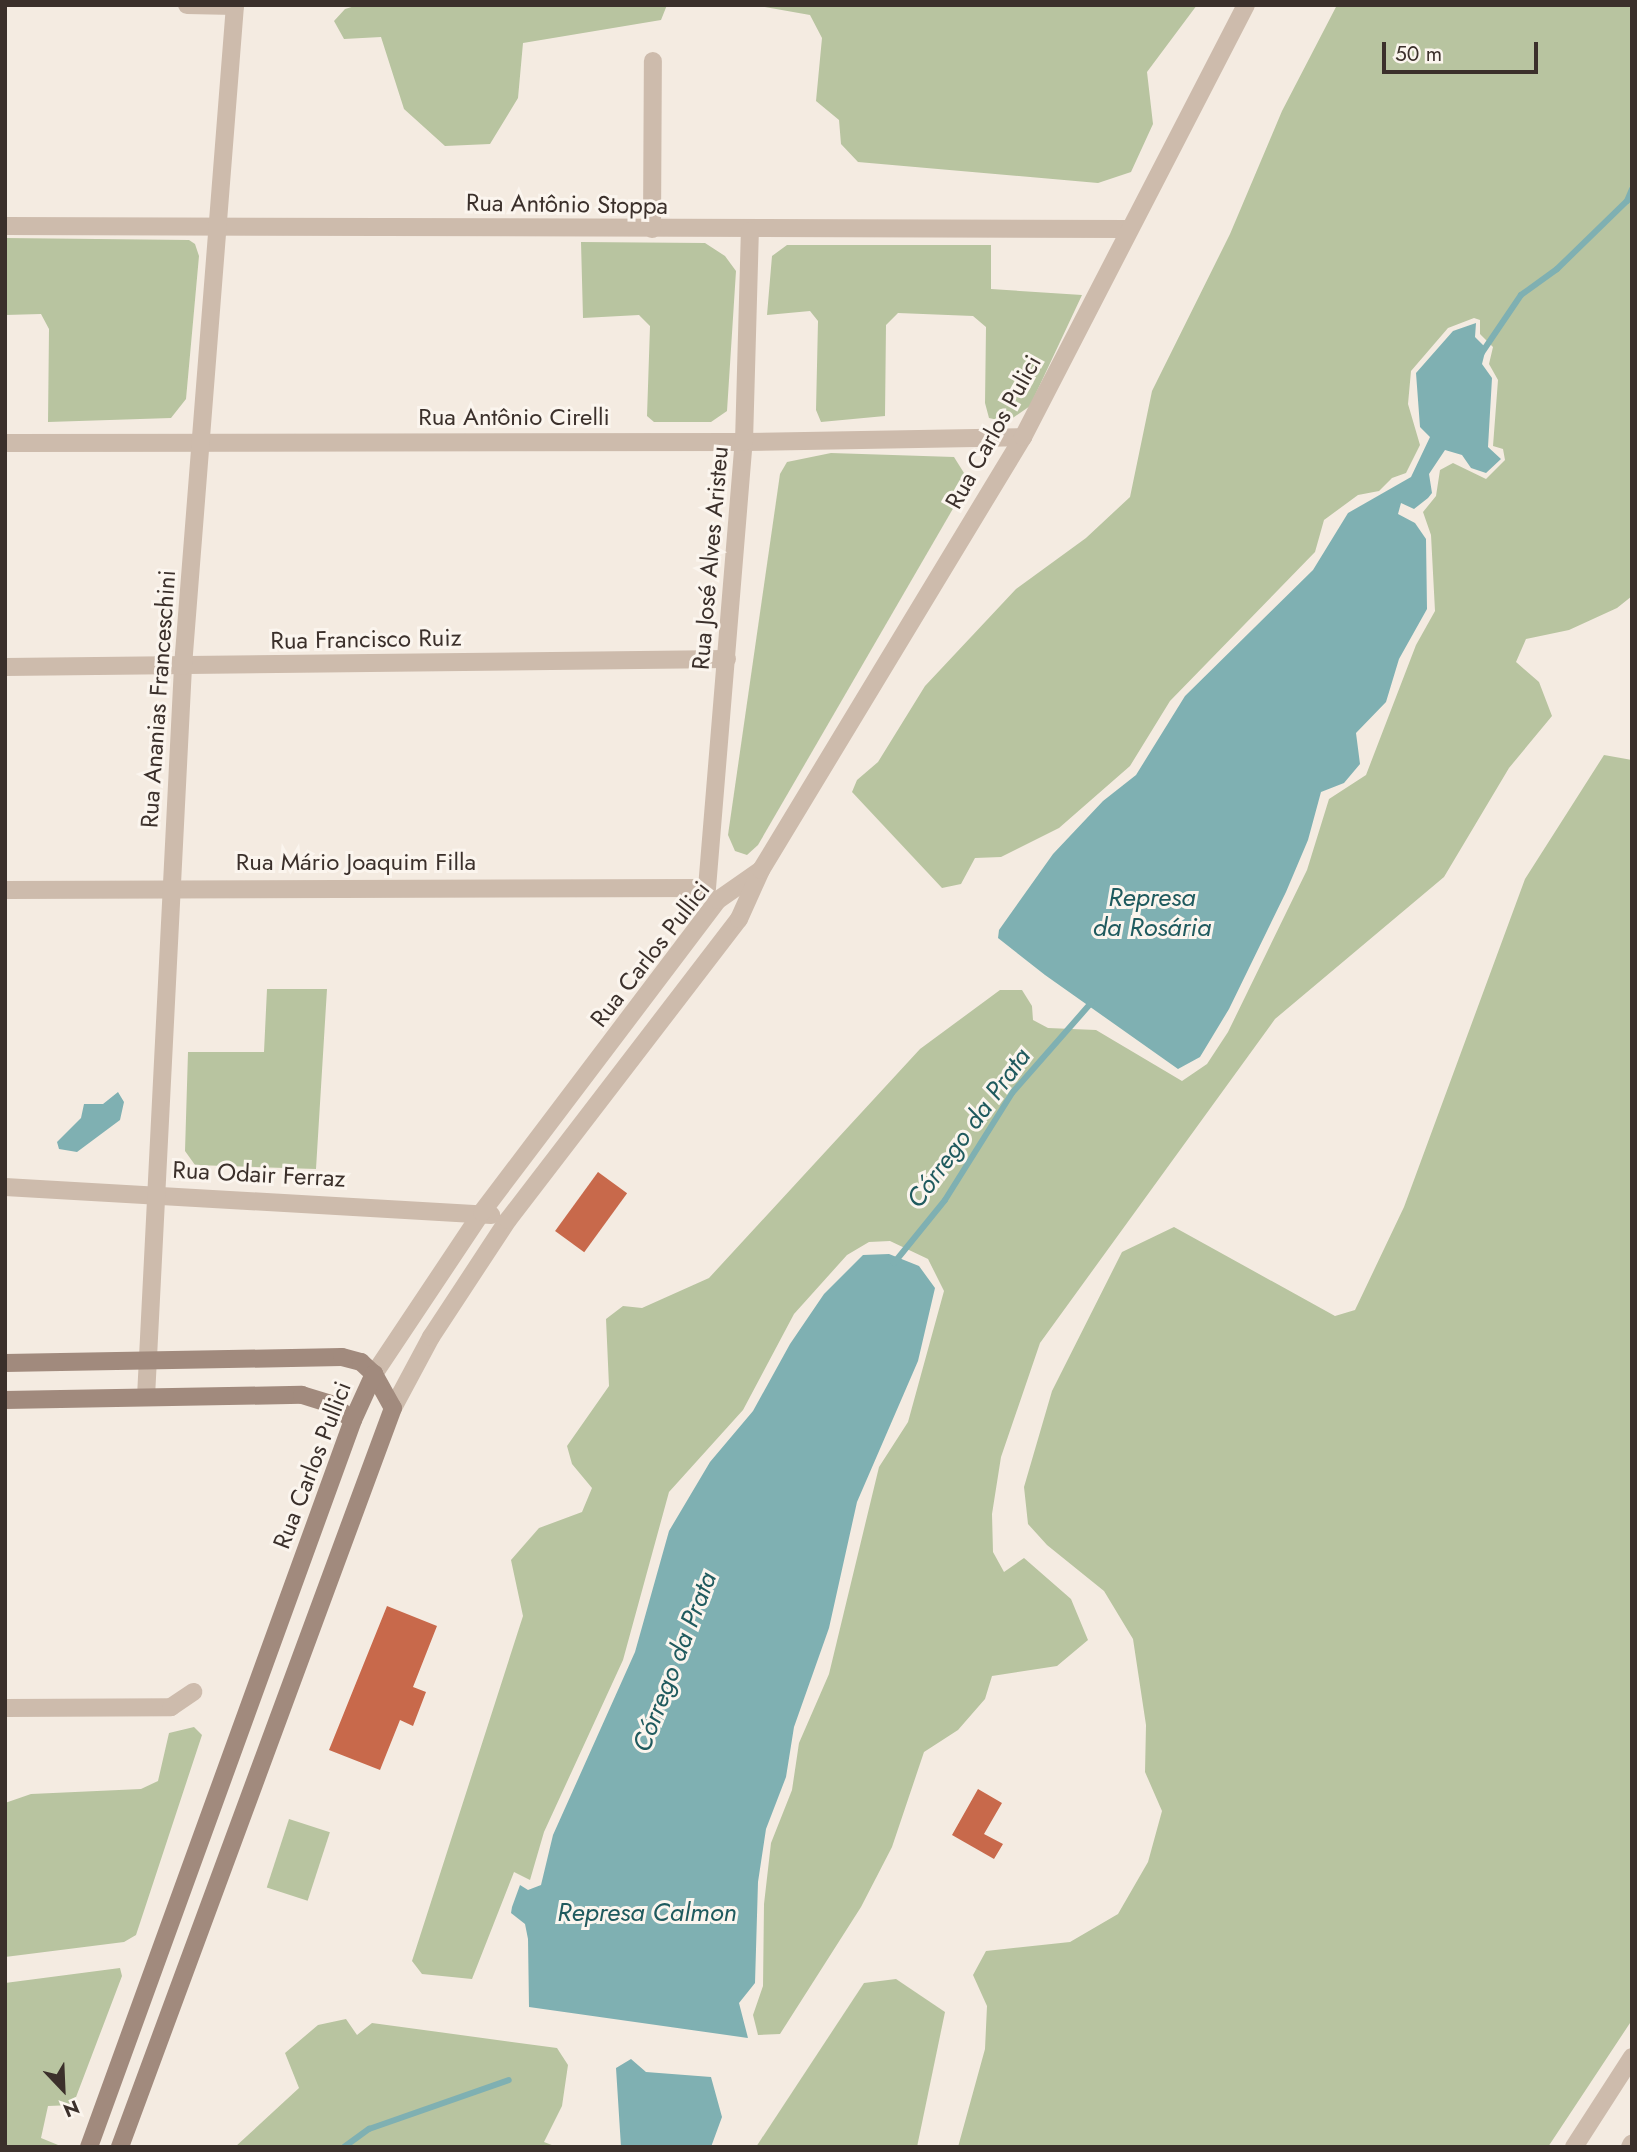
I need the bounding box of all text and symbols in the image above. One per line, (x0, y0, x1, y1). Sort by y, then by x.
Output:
scale bar (1385, 28, 1541, 72)
text: 50 m (1395, 39, 1442, 69)
street label: Rua Antônio Stoppa (466, 188, 668, 220)
street label: Rua Carlos Pulici (939, 350, 1047, 514)
street label: Rua Antônio Cirelli (418, 403, 610, 431)
street label: Rua José Alves Aristeu (686, 445, 734, 671)
street label: Rua Ananias Franceschini (135, 569, 181, 829)
street label: Rua Francisco Ruiz (270, 623, 462, 655)
street label: Rua Mário Joaquim Filla (236, 848, 476, 876)
street label: Rua Carlos Pullici (584, 875, 716, 1033)
water label: Represa da Rosária (1093, 882, 1211, 944)
water label: Córrego da Prata (900, 1042, 1038, 1214)
street label: Rua Odair Ferraz (172, 1155, 346, 1193)
street label: Rua Carlos Pullici (267, 1377, 357, 1553)
water label: Córrego da Prata (626, 1568, 724, 1756)
water label: Represa Calmon (557, 1897, 737, 1929)
north arrow (28, 2054, 98, 2124)
text: N (59, 2093, 84, 2124)

